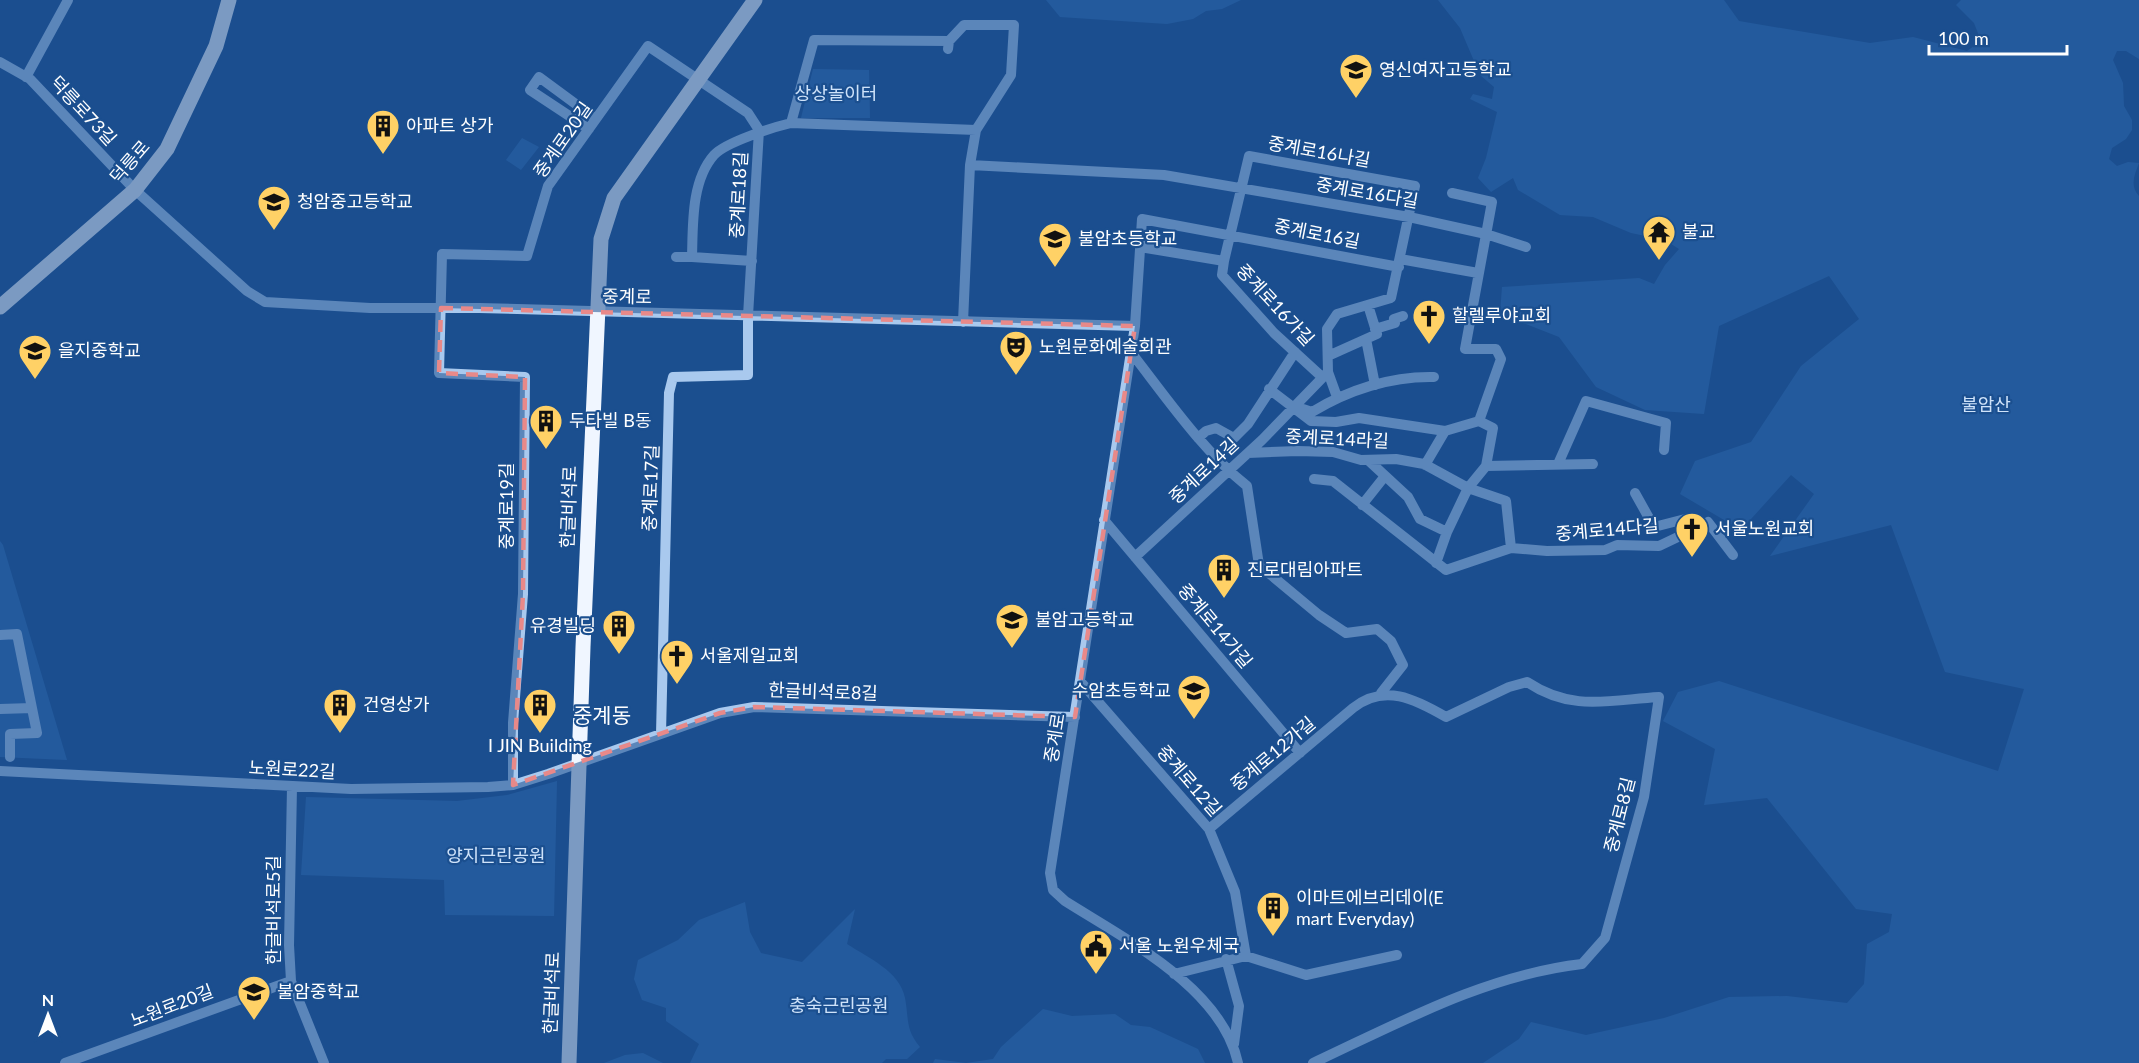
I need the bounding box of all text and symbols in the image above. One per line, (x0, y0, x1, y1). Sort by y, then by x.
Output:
scale bar (1929, 18, 2067, 56)
text: 100 m (1938, 27, 1989, 49)
school or university icon: 영신여자고등학교 (1338, 52, 1374, 99)
place label: 영신여자고등학교 (1379, 58, 1511, 80)
street label: 덕릉로73길 (46, 71, 121, 150)
park label: 상상놀이터 (795, 82, 877, 104)
street label: 중계로20길 (528, 97, 596, 181)
building icon: 아파트 상가 (365, 108, 401, 155)
place label: 아파트 상가 (406, 114, 494, 136)
street label: 중계로16나길 (1266, 131, 1372, 171)
street label: 덕릉로 (105, 135, 154, 187)
street label: 중계로18길 (725, 151, 751, 239)
street label: 중계로16다길 (1314, 172, 1420, 212)
school or university icon: 청암중고등학교 (256, 184, 292, 231)
place label: 청암중고등학교 (297, 190, 413, 212)
street label: 중계로16길 (1272, 214, 1362, 252)
temple icon: 불교 (1641, 214, 1677, 261)
place label: 불교 (1682, 220, 1715, 242)
school or university icon: 불암초등학교 (1037, 221, 1073, 268)
place label: 불암초등학교 (1078, 227, 1177, 249)
street label: 중계로16가길 (1232, 259, 1319, 350)
street label: 중계로 (602, 285, 652, 307)
church icon: 할렐루야교회 (1411, 298, 1447, 345)
place label: 할렐루야교회 (1452, 304, 1551, 326)
theatre icon: 노원문화예술회관 (998, 329, 1034, 376)
school or university icon: 을지중학교 (17, 333, 53, 380)
place label: 노원문화예술회관 (1039, 335, 1172, 357)
place label: 을지중학교 (58, 339, 141, 361)
park label: 불암산 (1961, 393, 2011, 415)
building icon: 두타빌 B동 (528, 403, 564, 450)
place label: 두타빌 B동 (569, 409, 652, 431)
street label: 중계로14라길 (1285, 424, 1389, 452)
street label: 중계로14길 (1164, 433, 1243, 508)
street label: 중계로17길 (637, 444, 663, 532)
street label: 중계로19길 (495, 462, 517, 550)
street label: 한글비석로 (556, 465, 580, 549)
church icon: 서울노원교회 (1674, 511, 1710, 558)
street label: 중계로14다길 (1554, 514, 1660, 544)
place label: 서울노원교회 (1715, 517, 1814, 539)
building icon: 진로대림아파트 (1206, 552, 1242, 599)
place label: 진로대림아파트 (1247, 558, 1363, 580)
street label: 중계로14가길 (1174, 579, 1258, 672)
school or university icon: 불암고등학교 (994, 602, 1030, 649)
building icon: 유경빌딩 (601, 608, 637, 655)
place label: 불암고등학교 (1035, 608, 1134, 630)
place label: 유경빌딩 (530, 614, 596, 636)
church icon: 서울제일교회 (659, 638, 695, 685)
place label: 서울제일교회 (700, 644, 799, 666)
school or university icon: 수암초등학교 (1176, 673, 1212, 720)
street label: 한글비석로8길 (768, 678, 878, 704)
place label: 수암초등학교 (1072, 679, 1171, 701)
building icon: 건영상가 (322, 687, 358, 734)
building icon: I JIN Building (522, 687, 558, 734)
place label: 건영상가 (363, 693, 430, 715)
district label: 중계동 (573, 702, 631, 727)
street label: 중계로12가길 (1226, 711, 1319, 795)
street label: 중계로 (1039, 712, 1069, 764)
place label: I JIN Building (488, 734, 592, 756)
street label: 중계로12길 (1153, 740, 1227, 820)
street label: 노원로22길 (248, 756, 336, 782)
street label: 중계로8길 (1599, 775, 1639, 855)
park label: 양지근린공원 (446, 844, 546, 866)
street label: 한글비석로5길 (262, 855, 284, 965)
place label: 이마트에브리데이(E mart Everyday) (1296, 886, 1444, 929)
building icon: 이마트에브리데이(E mart Everyday) (1255, 890, 1291, 937)
public building icon: 서울 노원우체국 (1078, 928, 1114, 975)
place label: 서울 노원우체국 (1119, 934, 1240, 956)
street label: 한글비석로 (539, 951, 563, 1035)
school or university icon: 불암중학교 (236, 974, 272, 1021)
street label: 노원로20길 (127, 979, 216, 1031)
place label: 불암중학교 (277, 980, 360, 1002)
north arrow (18, 985, 78, 1045)
text: N (42, 990, 54, 1009)
park label: 충숙근린공원 (789, 994, 889, 1016)

